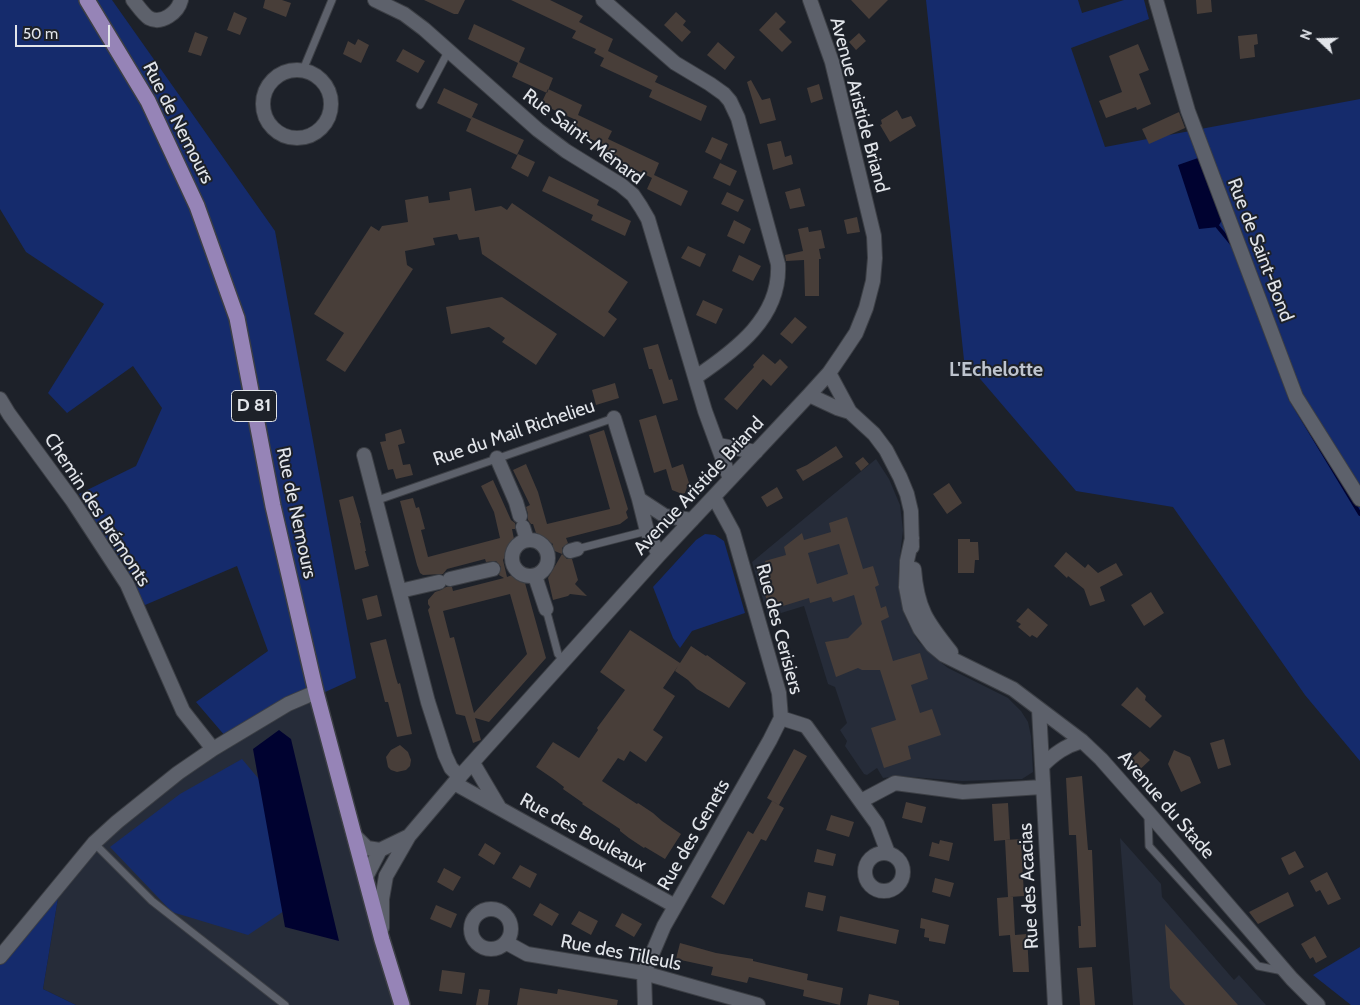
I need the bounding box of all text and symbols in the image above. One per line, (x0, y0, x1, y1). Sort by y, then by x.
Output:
scale bar (18, 15, 112, 47)
street label: Avenue Aristide Briand (825, 15, 893, 195)
north arrow (1295, 15, 1345, 65)
text: 50 m (23, 25, 58, 43)
text: N (1296, 27, 1316, 42)
street label: Rue de Nemours (138, 58, 218, 188)
street label: Rue Saint-Ménard (518, 84, 648, 190)
street label: Rue de Saint-Bond (1222, 175, 1298, 325)
district label: L'Echelotte (949, 358, 1043, 382)
road number: D 81 (232, 391, 276, 422)
street label: Rue du Mail Richelieu (430, 395, 598, 471)
street label: Avenue Aristide Briand (629, 412, 769, 560)
street label: Chemin des Brémonts (39, 429, 155, 591)
street label: Rue de Nemours (271, 445, 321, 581)
street label: Rue des Cerisiers (751, 561, 807, 697)
street label: Avenue du Stade (1113, 746, 1219, 864)
street label: Rue des Genets (653, 775, 735, 895)
street label: Rue des Bouleaux (516, 789, 650, 877)
street label: Rue des Acacias (1014, 822, 1044, 950)
street label: Rue des Tilleuls (559, 930, 683, 976)

